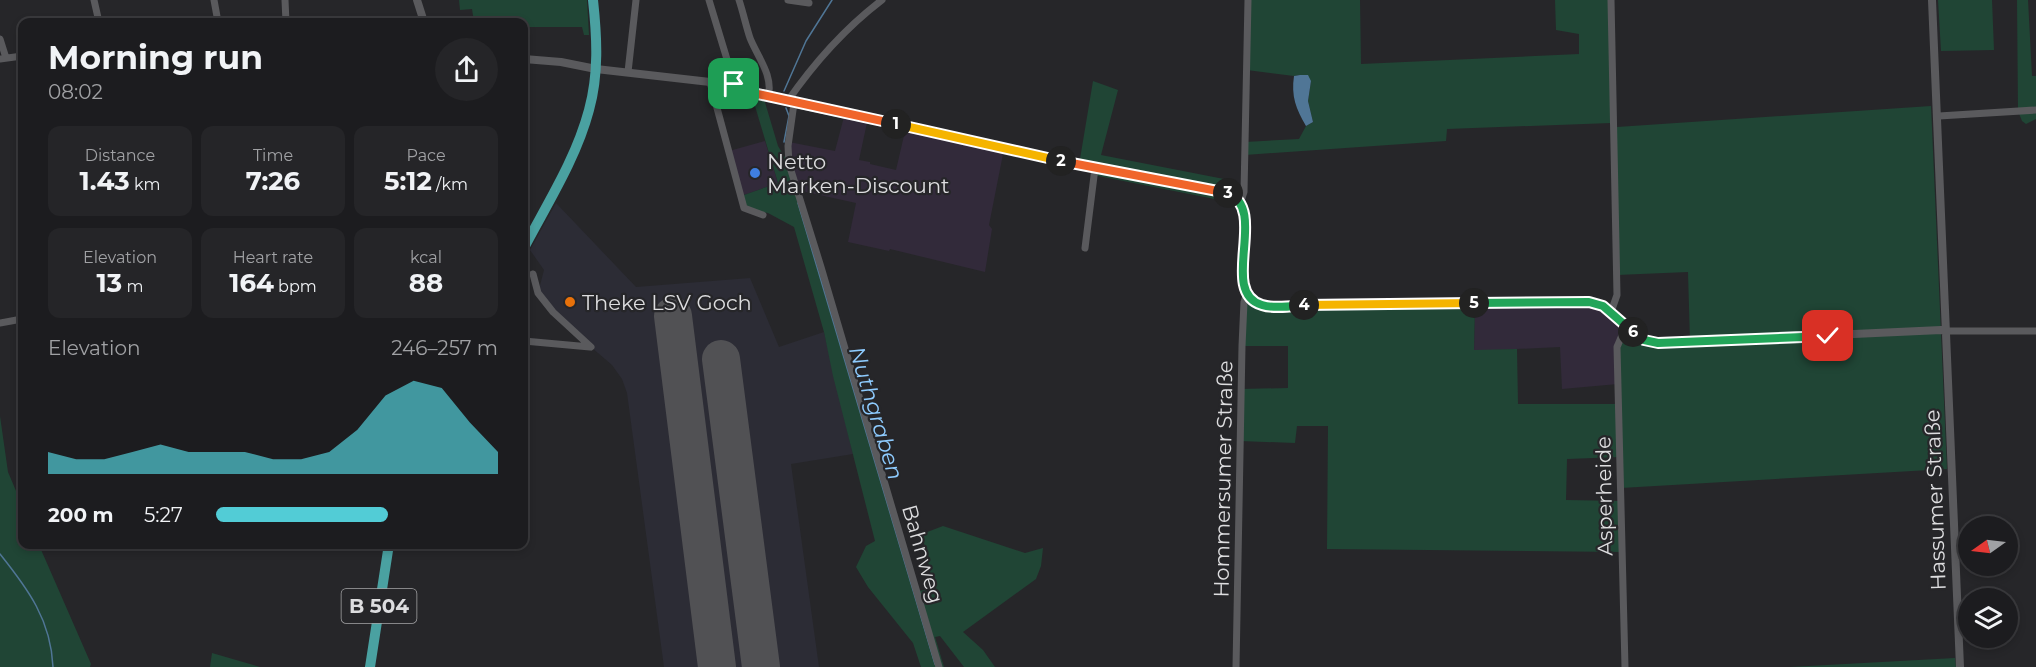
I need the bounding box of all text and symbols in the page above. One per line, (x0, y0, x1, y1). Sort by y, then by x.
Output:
text: Morning run (48, 37, 263, 77)
button: share (435, 38, 498, 101)
pin (708, 58, 759, 109)
icon: arrive (717, 67, 750, 100)
text: 08:02 (48, 80, 103, 104)
pin: 1 (881, 109, 911, 139)
text: 1 (893, 114, 899, 133)
text: Distance (85, 146, 155, 165)
text: Time (253, 146, 293, 165)
text: Pace (406, 146, 446, 165)
pin: 2 (1046, 146, 1076, 176)
place label: Netto Marken-Discount (767, 149, 950, 198)
text: 2 (1056, 151, 1066, 170)
text: 1.43 (80, 165, 130, 197)
text: 7:26 (246, 165, 300, 197)
text: 5:12 (384, 165, 432, 197)
marker: Netto Marken-Discount (748, 166, 762, 180)
text: km (130, 175, 160, 194)
text: /km (432, 175, 468, 194)
pin: 3 (1213, 178, 1243, 208)
text: 3 (1223, 183, 1233, 202)
text: Elevation (83, 248, 157, 267)
text: Heart rate (233, 248, 313, 267)
text: kcal (410, 248, 442, 267)
text: 13 (97, 267, 122, 299)
text: 164 (229, 267, 274, 299)
text: 88 (409, 267, 443, 299)
text: m (122, 277, 143, 296)
text: bpm (274, 277, 317, 296)
pin: 5 (1459, 288, 1489, 318)
place label: Theke LSV Goch (582, 290, 752, 315)
pin: 4 (1289, 290, 1319, 320)
text: 5 (1469, 293, 1479, 312)
marker: Theke LSV Goch (563, 295, 577, 309)
text: 4 (1298, 295, 1310, 314)
pin (1802, 310, 1853, 361)
pin: 6 (1618, 317, 1648, 347)
icon: check (1811, 319, 1844, 352)
text: 6 (1628, 322, 1638, 341)
text: Elevation (48, 336, 140, 360)
text: 246–257 m (391, 336, 498, 360)
water label: Nuthgraben (843, 343, 909, 483)
street label: Hommersumer Straße (1208, 360, 1238, 598)
street label: Hassumer Straße (1919, 409, 1951, 591)
street label: Asperheide (1590, 436, 1618, 556)
street label: Bahnweg (897, 502, 949, 606)
text: 200 m (48, 503, 114, 527)
text: 5:27 (144, 503, 183, 527)
north arrow (1958, 516, 2018, 576)
map controls (1958, 516, 2018, 648)
button: layers (1958, 588, 2018, 648)
road number: B 504 (342, 589, 416, 623)

